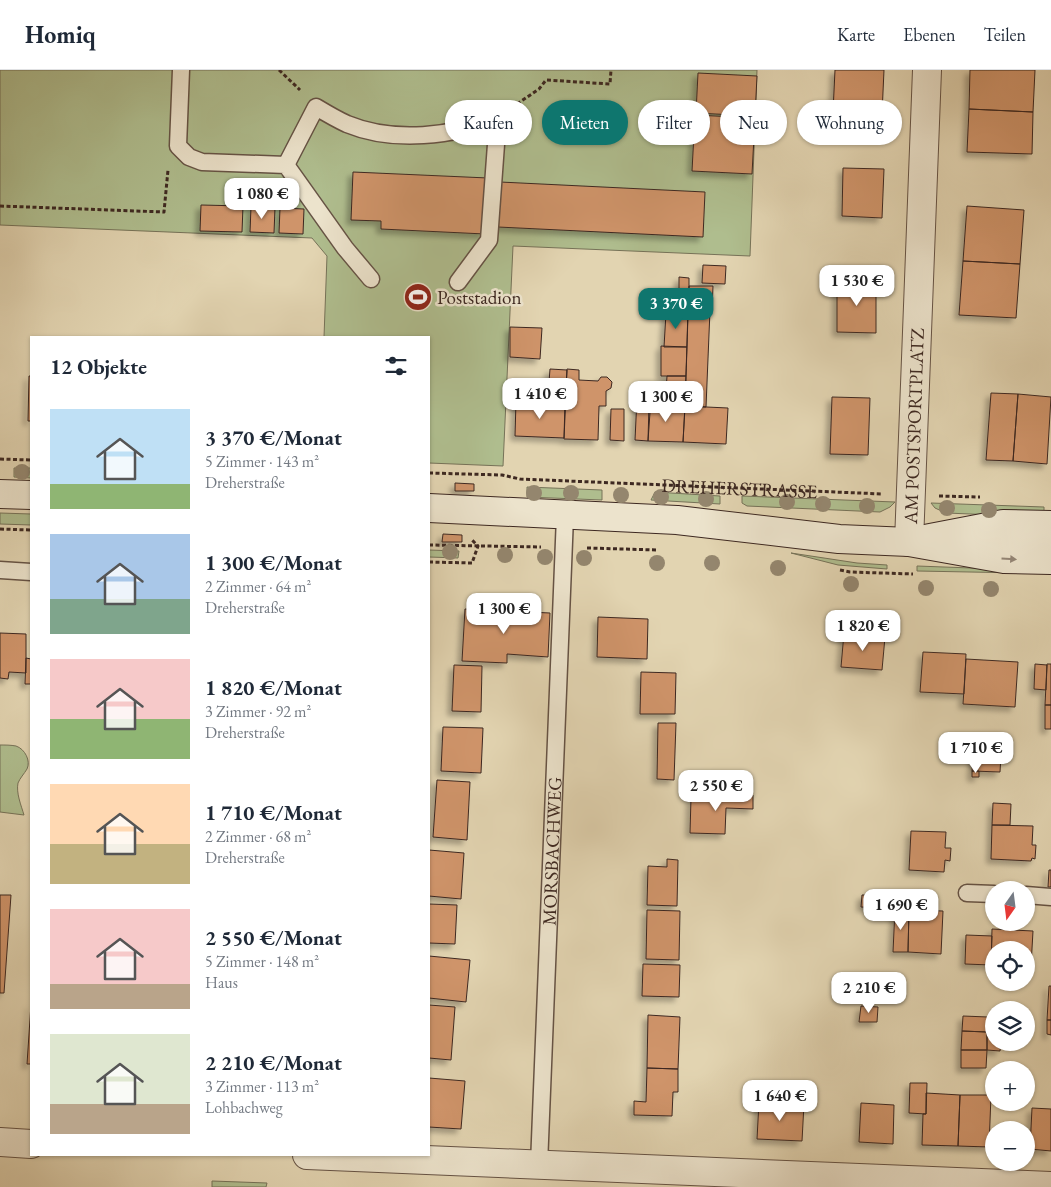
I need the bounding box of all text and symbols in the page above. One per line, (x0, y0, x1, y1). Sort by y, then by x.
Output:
text: Homiq (25, 19, 96, 50)
text: Karte (837, 23, 875, 46)
text: Ebenen (903, 23, 956, 46)
text: Teilen (984, 23, 1026, 46)
chip: Kaufen (445, 100, 532, 145)
chip: Mieten (542, 100, 628, 145)
chip: Filter (638, 100, 710, 145)
chip: Neu (720, 100, 787, 145)
chip: Wohnung (797, 100, 902, 145)
pin: 1 080 € (216, 178, 308, 220)
text: 1 080 € (235, 183, 289, 204)
pin: 1 530 € (811, 264, 903, 307)
text: 1 530 € (830, 270, 884, 291)
sports icon: Poststadion (403, 282, 433, 312)
place label: Poststadion (437, 285, 521, 310)
pin: 3 370 € (630, 288, 722, 330)
text: 3 370 € (649, 293, 703, 314)
street label: AM POSTSPORTPLATZ (898, 327, 930, 525)
icon: filters (382, 352, 410, 380)
text: 12 Objekte (50, 353, 147, 380)
pin: 1 410 € (494, 378, 586, 420)
pin: 1 300 € (620, 380, 712, 423)
text: 1 410 € (513, 383, 567, 404)
text: 1 300 € (639, 386, 693, 407)
text: 3 370 €/Monat (205, 424, 342, 451)
icon: home (90, 429, 150, 489)
text: 5 Zimmer · 143 m² (205, 451, 319, 472)
text: Dreherstraße (205, 472, 285, 493)
street label: DREHERSTRASSE (661, 472, 818, 504)
text: 1 300 €/Monat (205, 549, 342, 576)
icon: home (90, 554, 150, 614)
one-way arrow (1001, 555, 1017, 563)
text: 2 Zimmer · 64 m² (205, 576, 311, 597)
pin: 1 300 € (458, 592, 550, 635)
text: Dreherstraße (205, 597, 285, 618)
text: 1 300 € (477, 598, 531, 619)
pin: 1 820 € (817, 610, 909, 652)
text: 1 820 € (836, 615, 890, 636)
text: 1 820 €/Monat (205, 674, 342, 701)
icon: home (90, 679, 150, 739)
text: 3 Zimmer · 92 m² (205, 701, 311, 722)
text: Dreherstraße (205, 722, 285, 743)
pin: 1 710 € (930, 732, 1022, 774)
text: 1 710 € (949, 737, 1003, 758)
pin: 2 550 € (670, 770, 762, 812)
text: 2 550 € (689, 775, 743, 796)
street label: MORSBACHWEG (536, 776, 567, 926)
text: 1 710 €/Monat (205, 799, 342, 826)
icon: home (90, 804, 150, 864)
text: 2 Zimmer · 68 m² (205, 826, 311, 847)
text: Dreherstraße (205, 847, 285, 868)
north arrow (985, 881, 1035, 931)
map controls (985, 881, 1035, 1171)
pin: 1 690 € (855, 888, 947, 931)
text: 1 690 € (874, 894, 928, 915)
text: 2 550 €/Monat (205, 924, 342, 951)
icon: home (90, 929, 150, 989)
button: locate (985, 941, 1035, 991)
text: 5 Zimmer · 148 m² (205, 951, 319, 972)
text: Haus (205, 972, 238, 993)
pin: 2 210 € (823, 972, 915, 1014)
text: 2 210 € (842, 977, 896, 998)
button: layers (985, 1001, 1035, 1051)
text: 2 210 €/Monat (205, 1049, 342, 1076)
icon: home (90, 1054, 150, 1114)
button: + (985, 1061, 1035, 1111)
text: 3 Zimmer · 113 m² (205, 1076, 319, 1097)
pin: 1 640 € (734, 1080, 826, 1122)
text: 1 640 € (753, 1085, 807, 1106)
text: Lohbachweg (205, 1097, 283, 1118)
button: − (985, 1121, 1035, 1171)

